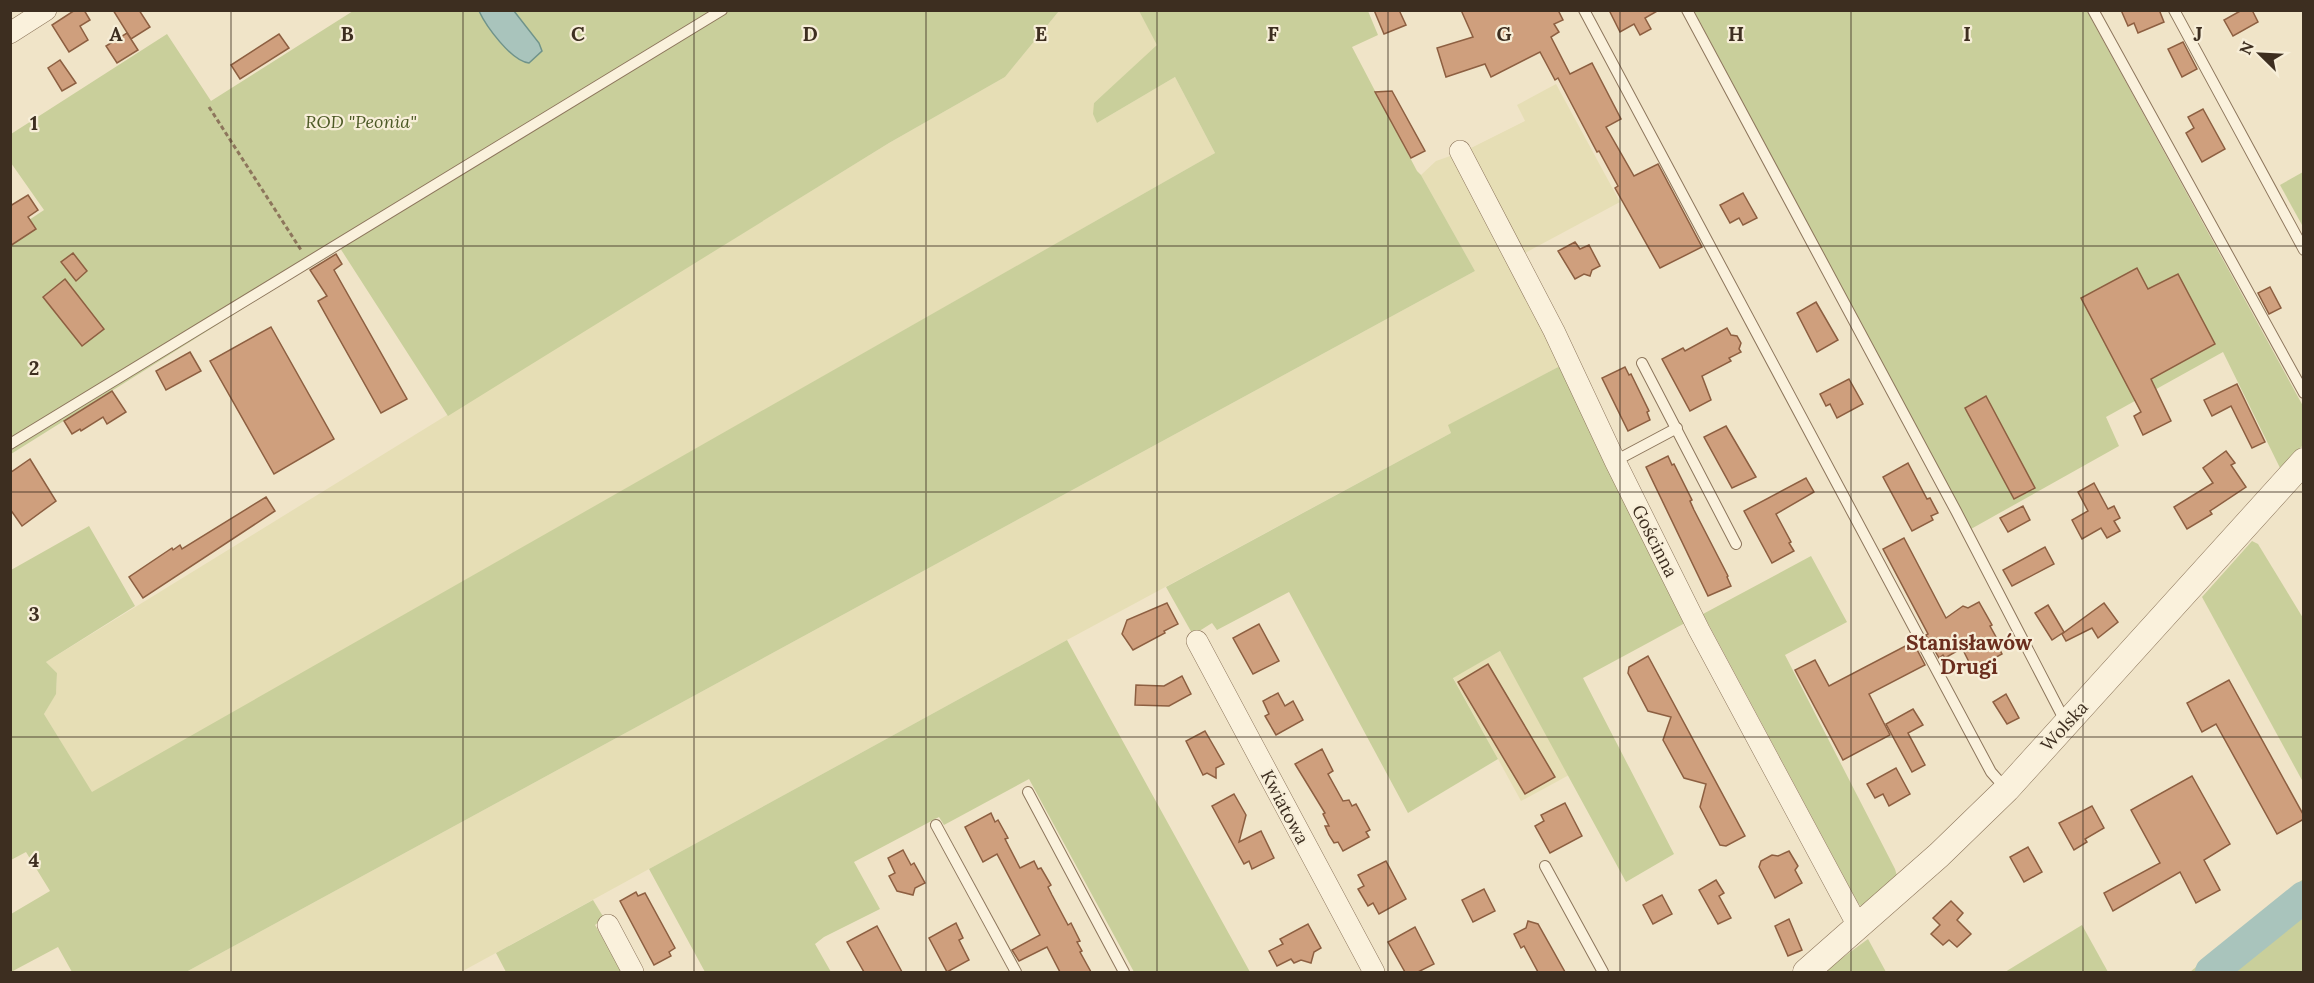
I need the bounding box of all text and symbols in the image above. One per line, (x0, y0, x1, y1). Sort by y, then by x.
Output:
text: A (109, 21, 123, 46)
text: B (340, 21, 354, 46)
text: C (571, 21, 585, 46)
text: D (802, 21, 818, 46)
text: E (1035, 21, 1047, 46)
text: F (1267, 21, 1279, 46)
text: G (1496, 21, 1512, 46)
text: H (1728, 21, 1744, 46)
text: I (1963, 21, 1971, 46)
text: J (2193, 21, 2203, 46)
north arrow (2230, 24, 2290, 84)
text: N (2235, 38, 2258, 58)
text: 1 (30, 110, 38, 135)
park label: ROD "Peonia" (305, 110, 417, 133)
text: 2 (29, 355, 39, 380)
street label: Gościnna (1627, 501, 1683, 581)
text: 3 (28, 601, 40, 626)
district label: Stanisławów Drugi (1906, 629, 2032, 680)
street label: Wolska (2035, 696, 2093, 756)
street label: Kwiatowa (1256, 766, 1314, 848)
text: 4 (29, 847, 40, 872)

